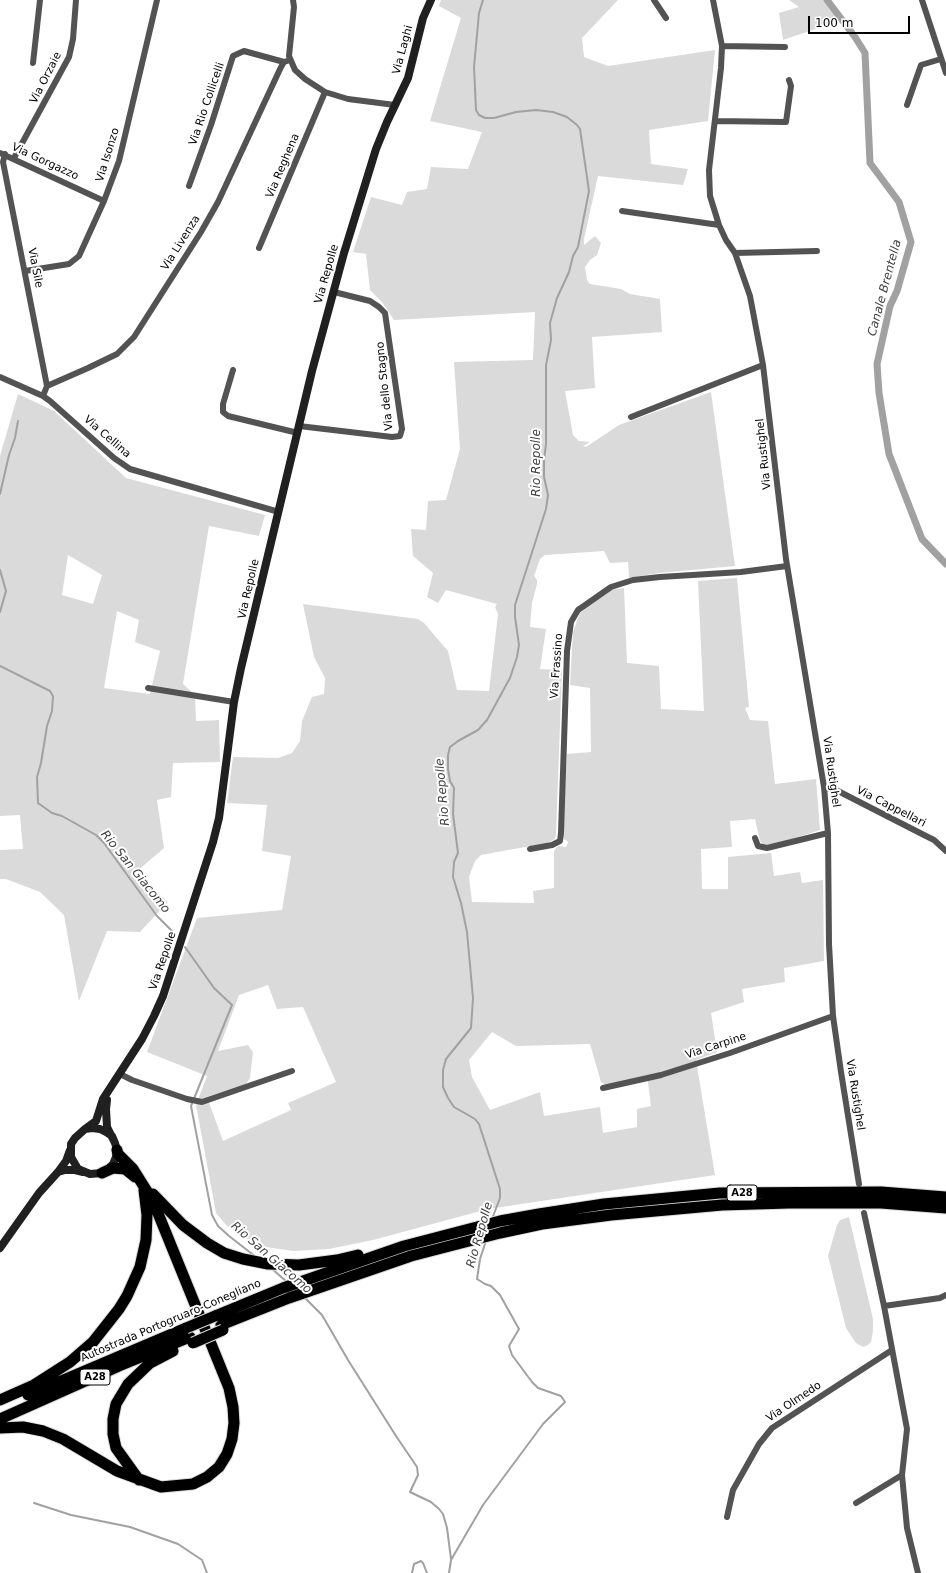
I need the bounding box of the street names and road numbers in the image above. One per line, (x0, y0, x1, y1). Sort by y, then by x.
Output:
street label: Via Laghi (390, 24, 416, 76)
street label: Via Orzaie (27, 50, 65, 106)
street label: Via Rio Collicelli (187, 61, 227, 147)
street label: Via Isonzo (94, 126, 122, 184)
street label: Via Reghena (263, 132, 303, 200)
street label: Via Gorgazzo (10, 141, 80, 183)
street label: Via Livenza (159, 213, 203, 273)
street label: Via Repolle (312, 243, 342, 305)
street label: Via Sile (25, 247, 45, 289)
street label: Via dello Stagno (374, 341, 396, 431)
street label: Via Cellina (81, 413, 133, 461)
street label: Via Rustighel (754, 418, 774, 490)
street label: Via Repolle (236, 558, 262, 620)
street label: Via Frassino (548, 633, 566, 699)
street label: Via Rustighel (819, 736, 843, 808)
street label: Via Cappellari (854, 784, 928, 830)
street label: Via Repolle (147, 930, 179, 992)
street label: Via Carpine (684, 1030, 748, 1062)
street label: Via Rustighel (843, 1059, 867, 1131)
road number: A28 (727, 1185, 757, 1201)
street label: Autostrada Portogruaro-Conegliano (79, 1277, 263, 1365)
road number: A28 (80, 1369, 110, 1385)
street label: Via Olmedo (764, 1379, 824, 1425)

